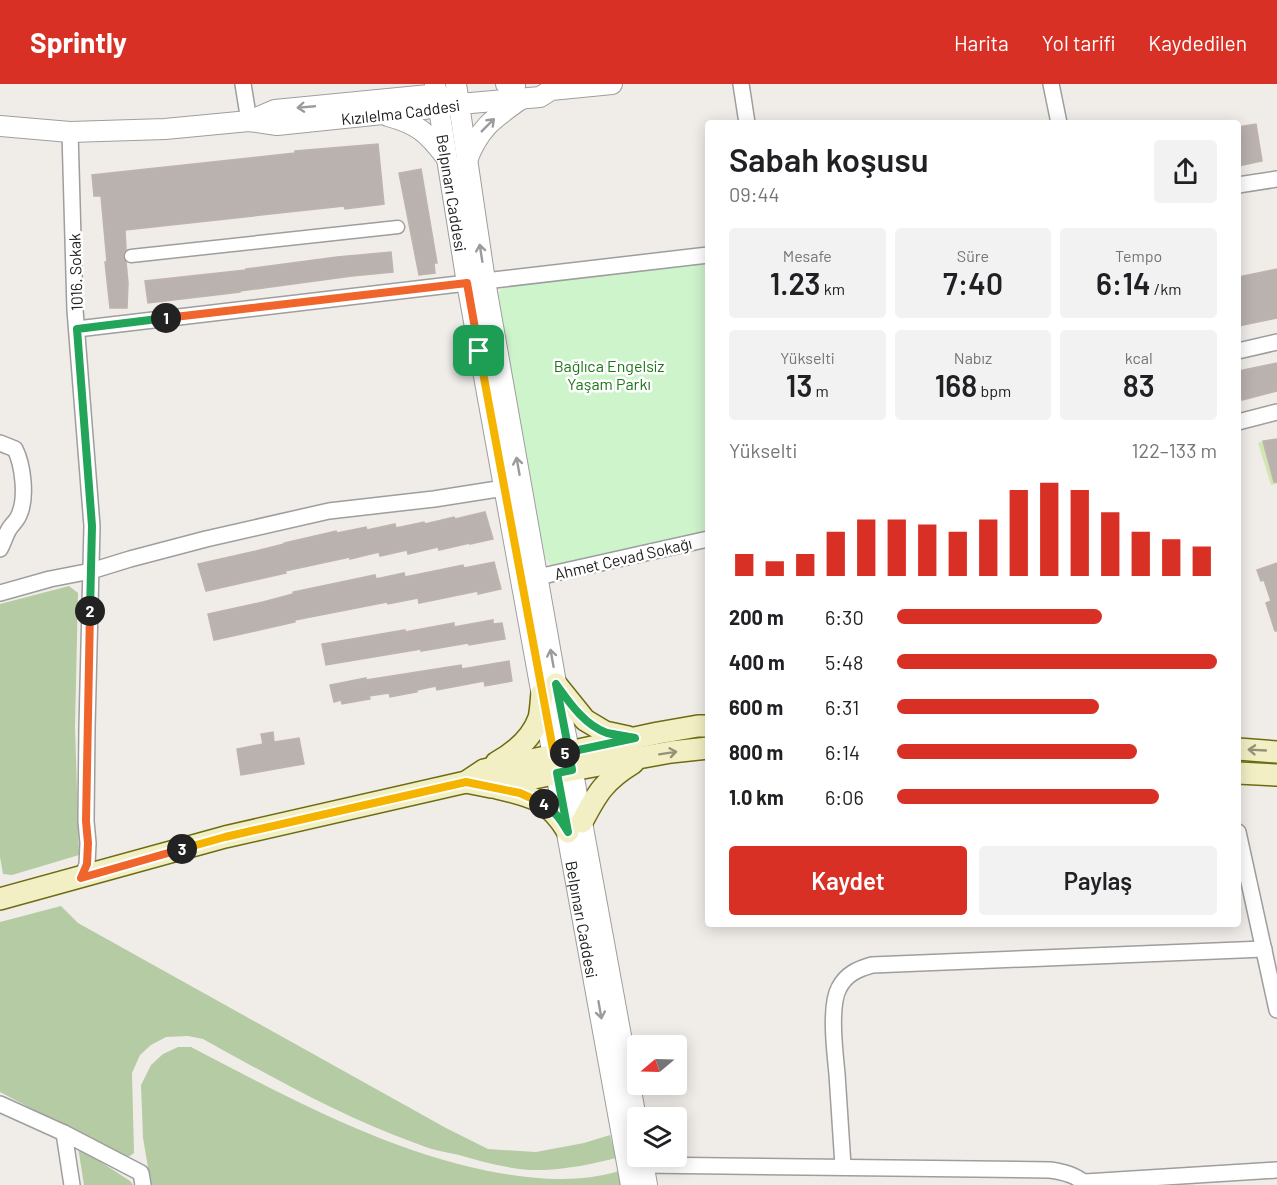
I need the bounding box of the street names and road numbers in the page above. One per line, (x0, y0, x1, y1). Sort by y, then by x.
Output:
street label: Kızılelma Caddesi (340, 95, 461, 128)
street label: Belpınarı Caddesi (434, 133, 471, 253)
street label: 1016. Sokak (64, 233, 86, 311)
street label: Ahmet Cevad Sokağı (552, 533, 694, 583)
street label: Belpınarı Caddesi (563, 859, 603, 979)

